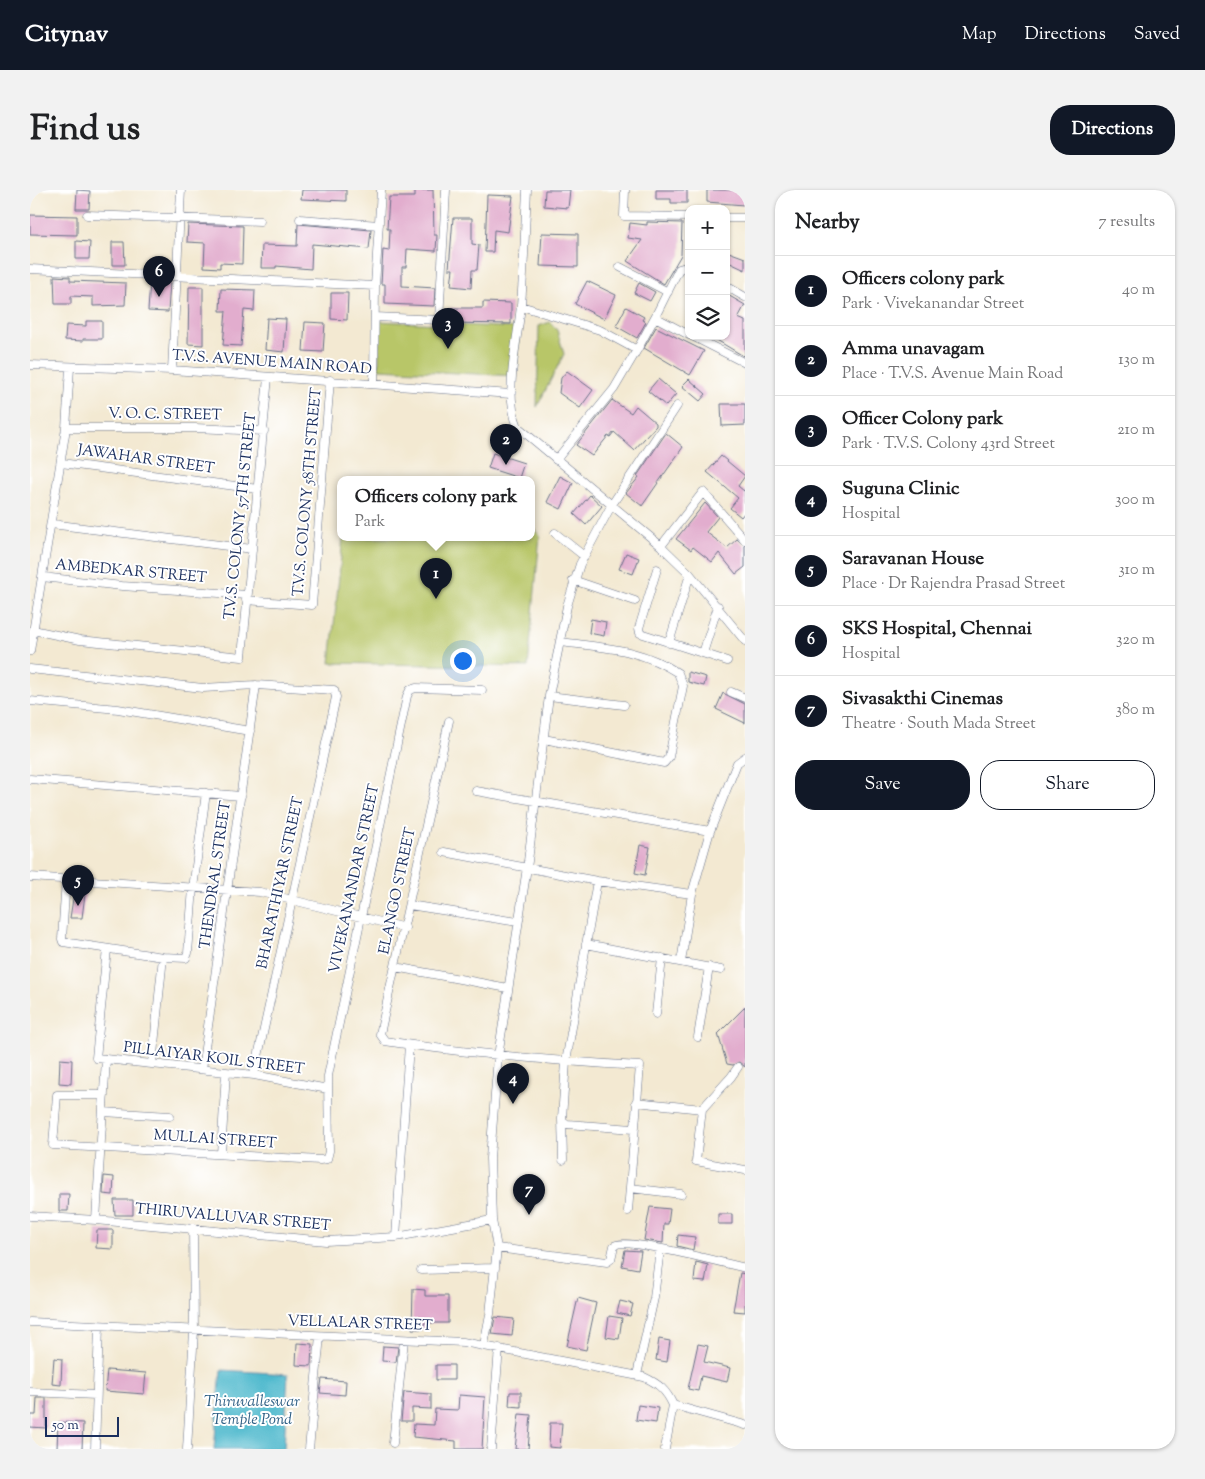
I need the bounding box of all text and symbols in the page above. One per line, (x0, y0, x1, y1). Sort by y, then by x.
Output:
text: Citynav (25, 18, 108, 52)
text: Map (962, 22, 997, 48)
text: Directions (1025, 22, 1106, 48)
text: Saved (1134, 22, 1180, 48)
text: Find us (30, 105, 140, 156)
button: Directions (1050, 105, 1175, 155)
map controls (685, 205, 730, 340)
button: + (685, 205, 730, 250)
text: Nearby (795, 208, 860, 238)
text: 7 results (1099, 211, 1155, 234)
button: − (685, 250, 730, 295)
pin: 6 (143, 256, 175, 297)
text: Officers colony park (842, 266, 1005, 293)
text: 1 (808, 279, 814, 302)
text: 40 m (1122, 279, 1155, 302)
text: Park · Vivekanandar Street (842, 293, 1024, 316)
button: layers (685, 295, 730, 340)
pin: 3 (432, 308, 464, 349)
text: Amma unavagam (842, 336, 985, 363)
street label: T.V.S. AVENUE MAIN ROAD (171, 346, 373, 380)
text: 2 (807, 349, 815, 372)
text: 130 m (1118, 349, 1155, 372)
text: Place · T.V.S. Avenue Main Road (842, 363, 1063, 386)
street label: T.V.S. COLONY 58TH STREET (288, 386, 328, 597)
street label: V. O. C. STREET (108, 404, 223, 427)
text: Officer Colony park (842, 406, 1003, 433)
street label: T.V.S. COLONY 57TH STREET (220, 411, 262, 621)
text: 3 (808, 419, 814, 442)
text: 210 m (1117, 419, 1155, 442)
pin: 2 (490, 424, 522, 465)
text: Park · T.V.S. Colony 43rd Street (842, 433, 1055, 456)
street label: JAWAHAR STREET (75, 440, 216, 480)
popup (337, 476, 535, 541)
text: Suguna Clinic (842, 476, 960, 503)
text: Officers colony park (355, 484, 517, 511)
text: 4 (807, 489, 815, 512)
text: 300 m (1115, 489, 1155, 512)
text: Hospital (842, 503, 900, 526)
text: Park (355, 511, 385, 534)
text: Saravanan House (842, 546, 984, 573)
street label: AMBEDKAR STREET (54, 555, 208, 589)
pin: 1 (420, 558, 452, 599)
text: 5 (808, 559, 814, 582)
text: 310 m (1118, 559, 1155, 582)
text: Place · Dr Rajendra Prasad Street (842, 573, 1065, 596)
text: SKS Hospital, Chennai (842, 616, 1032, 643)
text: 6 (807, 629, 815, 652)
text: 320 m (1116, 629, 1155, 652)
text: Hospital (842, 643, 900, 666)
your location (450, 648, 476, 674)
text: Sivasakthi Cinemas (842, 686, 1003, 713)
text: 7 (807, 699, 815, 722)
text: 380 m (1115, 699, 1155, 722)
text: Theatre · South Mada Street (842, 713, 1036, 736)
button: Save (795, 760, 970, 810)
button: Share (980, 760, 1155, 810)
street label: VIVEKANANDAR STREET (325, 782, 385, 976)
street label: BHARATHIYAR STREET (252, 794, 310, 971)
street label: THENDRAL STREET (195, 799, 237, 950)
street label: ELANGO STREET (374, 825, 422, 956)
pin: 5 (62, 865, 94, 906)
street label: PILLAIYAR KOIL STREET (122, 1037, 306, 1081)
pin: 4 (497, 1063, 529, 1104)
street label: MULLAI STREET (153, 1125, 278, 1155)
pin: 7 (513, 1174, 545, 1215)
street label: THIRUVALLUVAR STREET (134, 1199, 332, 1237)
street label: VELLALAR STREET (287, 1311, 434, 1337)
water label: Thiruvalleswar Temple Pond (204, 1391, 300, 1432)
scale bar (45, 1414, 119, 1437)
text: 50 m (52, 1416, 79, 1436)

